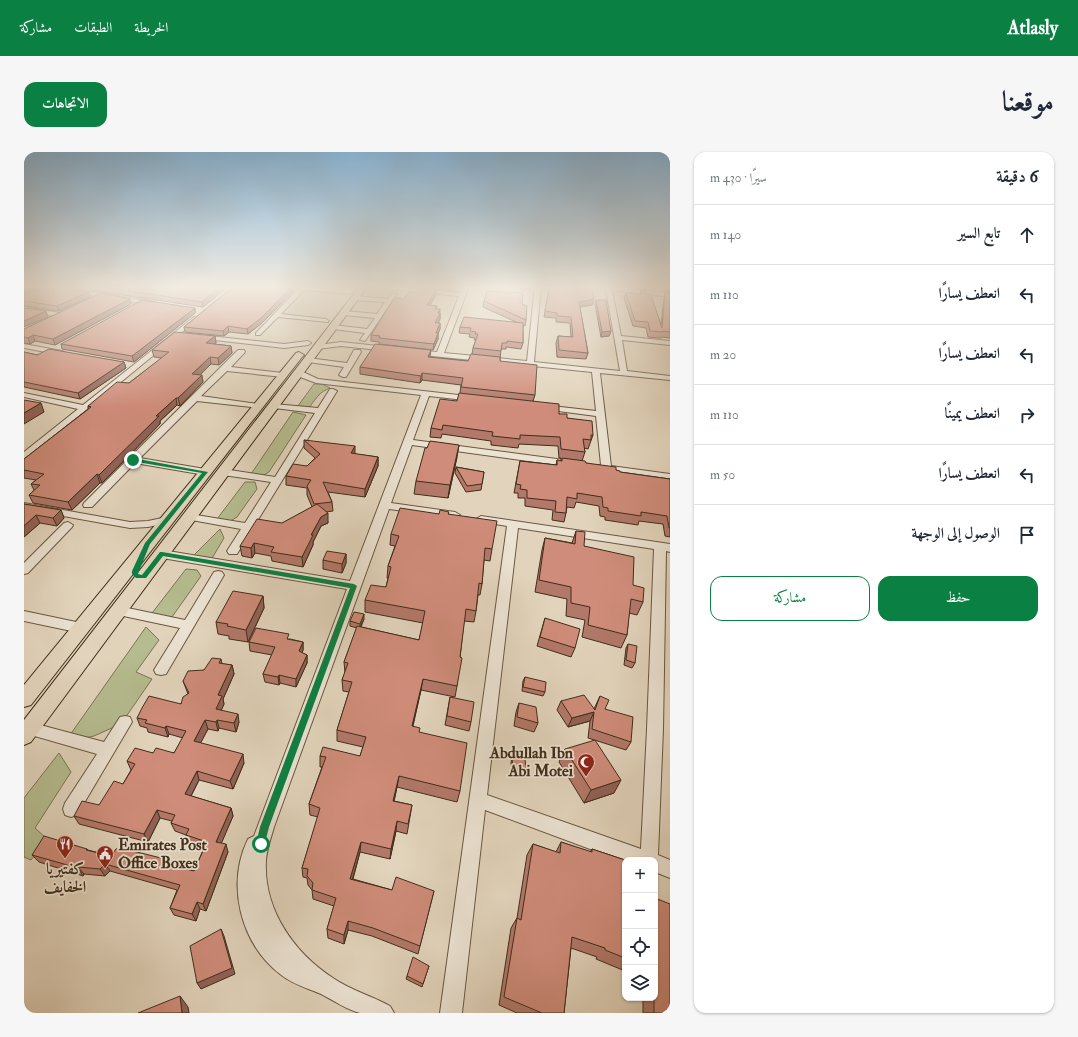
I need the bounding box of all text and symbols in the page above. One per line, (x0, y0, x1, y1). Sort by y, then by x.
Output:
text: Atlasly (1007, 16, 1058, 40)
text: مشاركة (20, 19, 52, 36)
text: الطبقات (74, 19, 112, 36)
text: الخريطة (134, 19, 168, 36)
button: الاتجاهات (24, 82, 107, 127)
text: موقعنا (1002, 85, 1054, 120)
text: 6 دقيقة (996, 166, 1038, 187)
text: سيرًا · 430 m (710, 170, 767, 186)
text: تابع السير (958, 224, 1000, 243)
icon: ahead (1016, 224, 1038, 246)
text: 140 m (710, 227, 741, 243)
text: انعطف يسارًا (939, 284, 1000, 303)
icon: left (1016, 284, 1038, 306)
text: 110 m (710, 287, 739, 303)
text: انعطف يسارًا (939, 344, 1000, 363)
icon: left (1016, 344, 1038, 366)
text: 20 m (710, 347, 736, 363)
text: انعطف يمينًا (945, 404, 1000, 423)
icon: right (1016, 404, 1038, 426)
text: 110 m (710, 407, 739, 423)
route end (124, 451, 142, 469)
text: انعطف يسارًا (939, 464, 1000, 483)
icon: left (1016, 464, 1038, 486)
text: 50 m (710, 467, 735, 483)
text: الوصول إلى الوجهة (912, 524, 1000, 543)
icon: arrive (1016, 524, 1038, 546)
button: مشاركة (710, 576, 870, 621)
button: حفظ (878, 576, 1038, 621)
place label: Abdullah Ibn Abi Motei (489, 743, 574, 781)
mosque icon: Abdullah Ibn Abi Motei (576, 752, 596, 777)
restaurant icon: كفتيريا الخفايف (55, 834, 75, 859)
place label: Emirates Post Office Boxes (118, 835, 208, 873)
route start (252, 835, 270, 853)
public building icon: Emirates Post Office Boxes (95, 844, 115, 869)
map controls (622, 857, 658, 1001)
button: + (622, 857, 658, 893)
place label: كفتيريا الخفايف (44, 859, 86, 897)
button: − (622, 893, 658, 929)
button: locate (622, 929, 658, 965)
button: layers (622, 965, 658, 1001)

